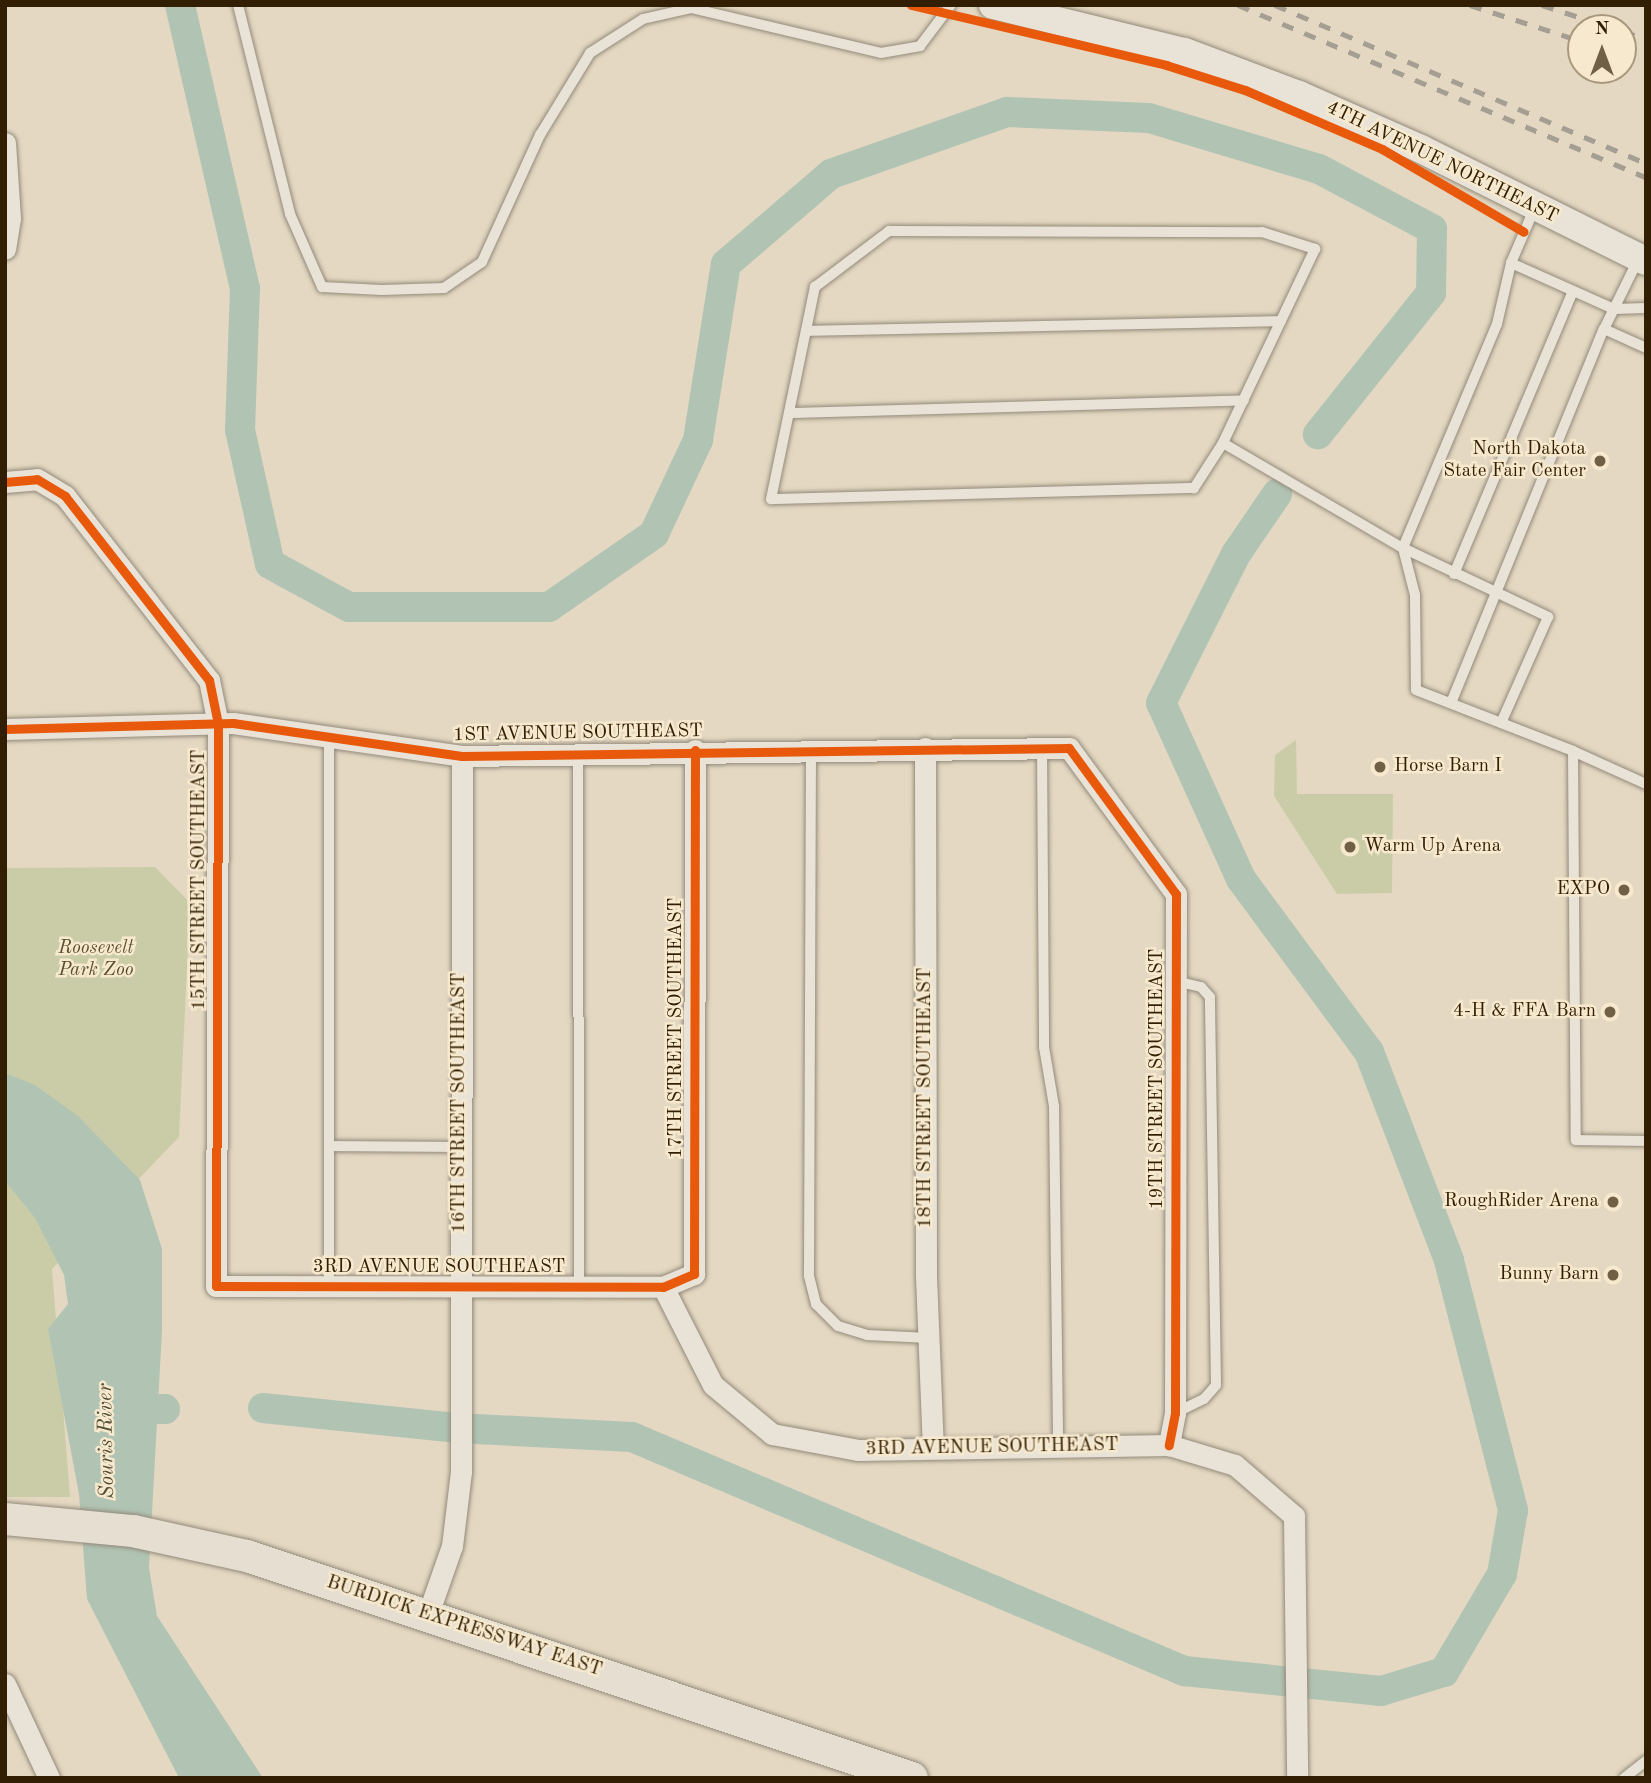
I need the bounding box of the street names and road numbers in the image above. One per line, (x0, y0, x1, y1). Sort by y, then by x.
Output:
street label: 4TH AVENUE NORTHEAST (1322, 97, 1562, 229)
street label: 1ST AVENUE SOUTHEAST (453, 720, 703, 748)
street label: 15TH STREET SOUTHEAST (189, 750, 211, 1010)
street label: 17TH STREET SOUTHEAST (666, 898, 688, 1158)
street label: 19TH STREET SOUTHEAST (1147, 949, 1169, 1209)
street label: 18TH STREET SOUTHEAST (915, 968, 937, 1228)
street label: 16TH STREET SOUTHEAST (449, 973, 471, 1233)
street label: 3RD AVENUE SOUTHEAST (313, 1257, 565, 1279)
street label: 3RD AVENUE SOUTHEAST (865, 1434, 1119, 1462)
street label: BURDICK EXPRESSWAY EAST (323, 1572, 605, 1682)

